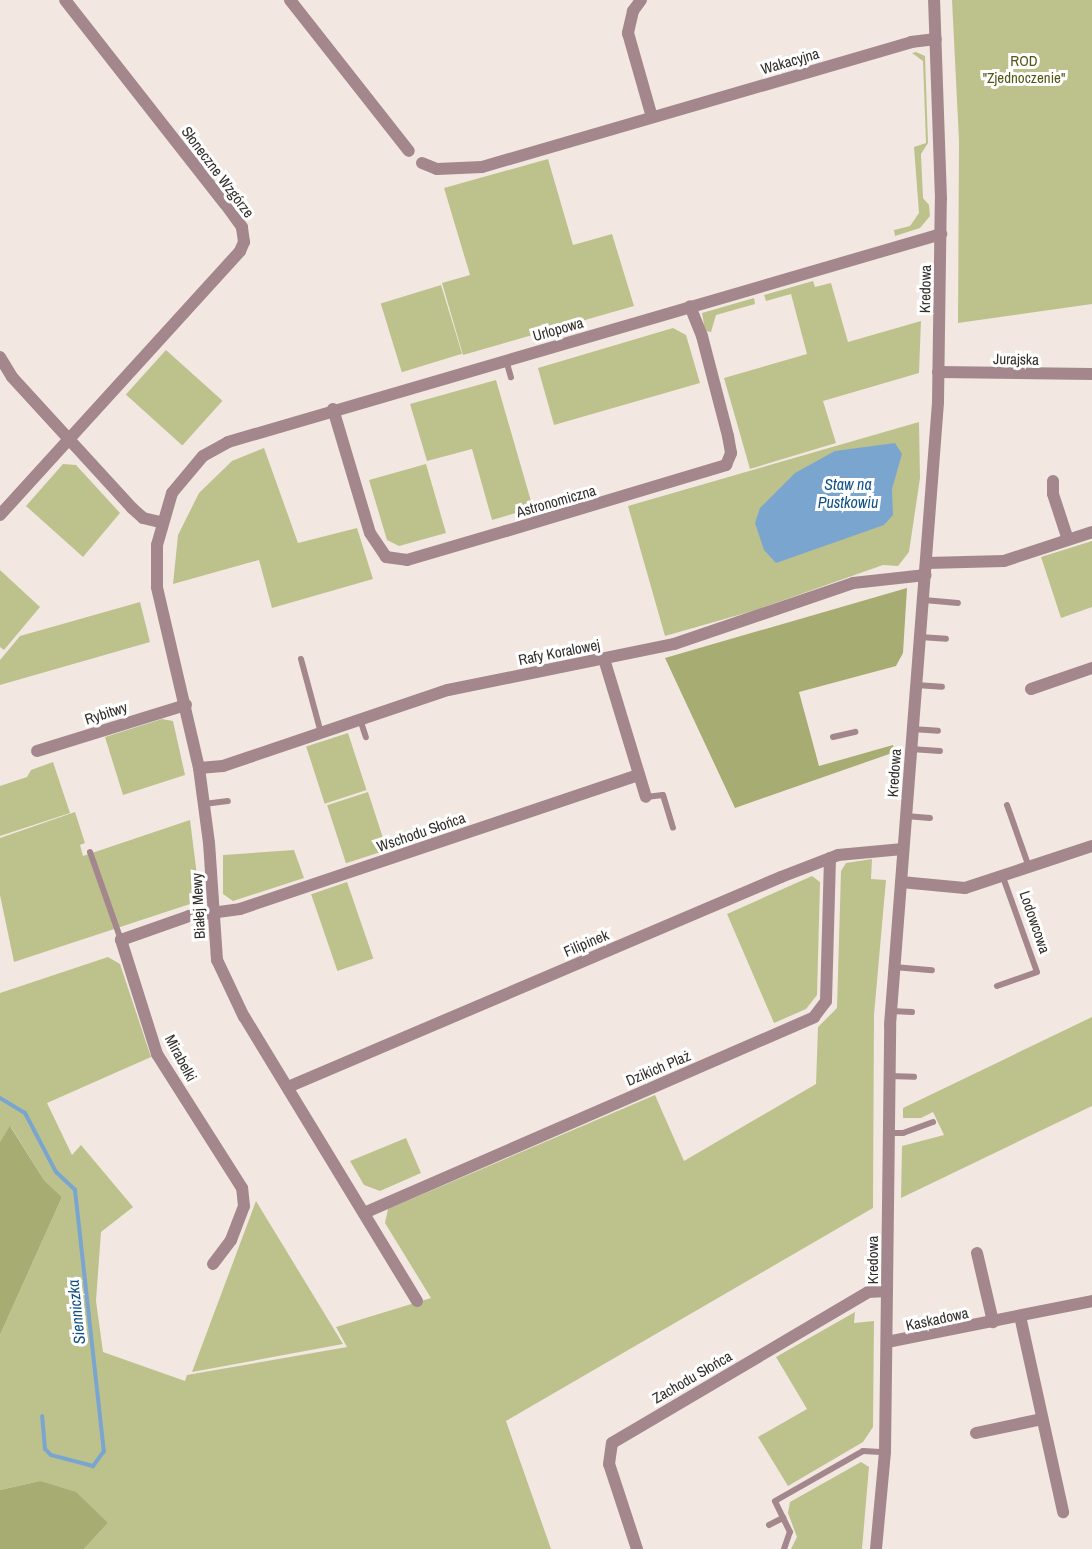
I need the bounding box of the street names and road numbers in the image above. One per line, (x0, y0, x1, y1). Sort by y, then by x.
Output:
street label: Wakacyjna (759, 44, 821, 78)
street label: Słoneczne Wzgórze (178, 123, 258, 221)
street label: Kredowa (916, 265, 934, 313)
street label: Urlopowa (531, 313, 585, 345)
street label: Jurajska (993, 350, 1039, 368)
street label: Astronomiczna (514, 481, 598, 521)
street label: Rafy Koralowej (517, 635, 601, 669)
street label: Rybitwy (82, 698, 130, 728)
street label: Kredowa (883, 748, 905, 798)
street label: Wschodu Słońca (374, 808, 468, 856)
street label: Białej Mewy (187, 872, 209, 940)
street label: Lodowcowa (1016, 888, 1054, 956)
street label: Filipinek (561, 925, 611, 961)
street label: Mirabelki (161, 1031, 201, 1085)
street label: Dzikich Plaż (623, 1046, 693, 1090)
street label: Kredowa (864, 1236, 882, 1284)
street label: Kaskadowa (904, 1304, 970, 1334)
street label: Zachodu Słońca (649, 1347, 735, 1407)

